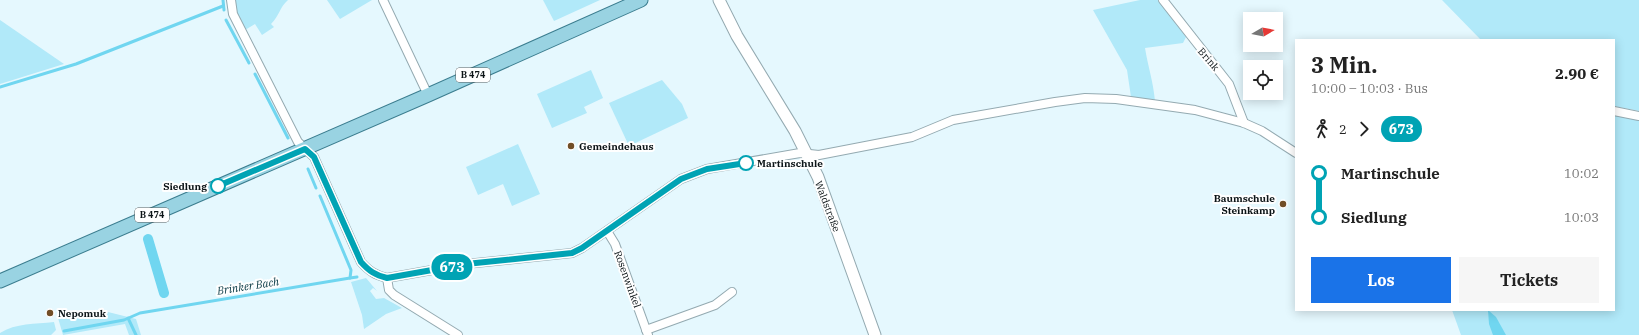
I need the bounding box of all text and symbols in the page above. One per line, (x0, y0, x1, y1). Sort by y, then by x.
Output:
north arrow (1243, 12, 1283, 52)
map controls (1243, 12, 1283, 100)
street label: Brink (1195, 45, 1222, 74)
text: 3 Min. (1311, 50, 1377, 79)
button: locate (1243, 60, 1283, 100)
text: 2.90 € (1555, 64, 1599, 83)
road number: B 474 (456, 68, 490, 82)
text: 10:00 – 10:03 · Bus (1311, 80, 1428, 97)
icon: walk (1311, 118, 1333, 140)
icon: forward (1353, 118, 1375, 140)
text: 673 (1389, 120, 1414, 138)
text: 2 (1339, 121, 1347, 138)
place label: Gemeindehaus (579, 140, 654, 153)
marker: Gemeindehaus (566, 141, 576, 151)
marker: Martinschule (738, 155, 754, 171)
place label: Martinschule (757, 157, 823, 170)
text: Martinschule (1341, 164, 1440, 183)
text: 10:02 (1564, 165, 1599, 182)
marker: Siedlung (210, 178, 226, 194)
street label: Waldstraße (812, 179, 843, 234)
place label: Siedlung (163, 180, 207, 193)
place label: Baumschule Steinkamp (1214, 192, 1275, 217)
marker: Baumschule Steinkamp (1278, 199, 1288, 209)
road number: B 474 (135, 208, 169, 222)
text: Siedlung (1341, 208, 1407, 227)
text: 10:03 (1564, 209, 1599, 226)
street label: Rosenwinkel (611, 249, 644, 310)
line badge: 673 (429, 254, 475, 280)
button: Los (1311, 257, 1451, 303)
button: Tickets (1459, 257, 1599, 303)
text: 673 (439, 258, 465, 276)
water label: Brinker Bach (215, 274, 280, 298)
place label: Nepomuk (58, 307, 107, 320)
marker: Nepomuk (45, 308, 55, 318)

